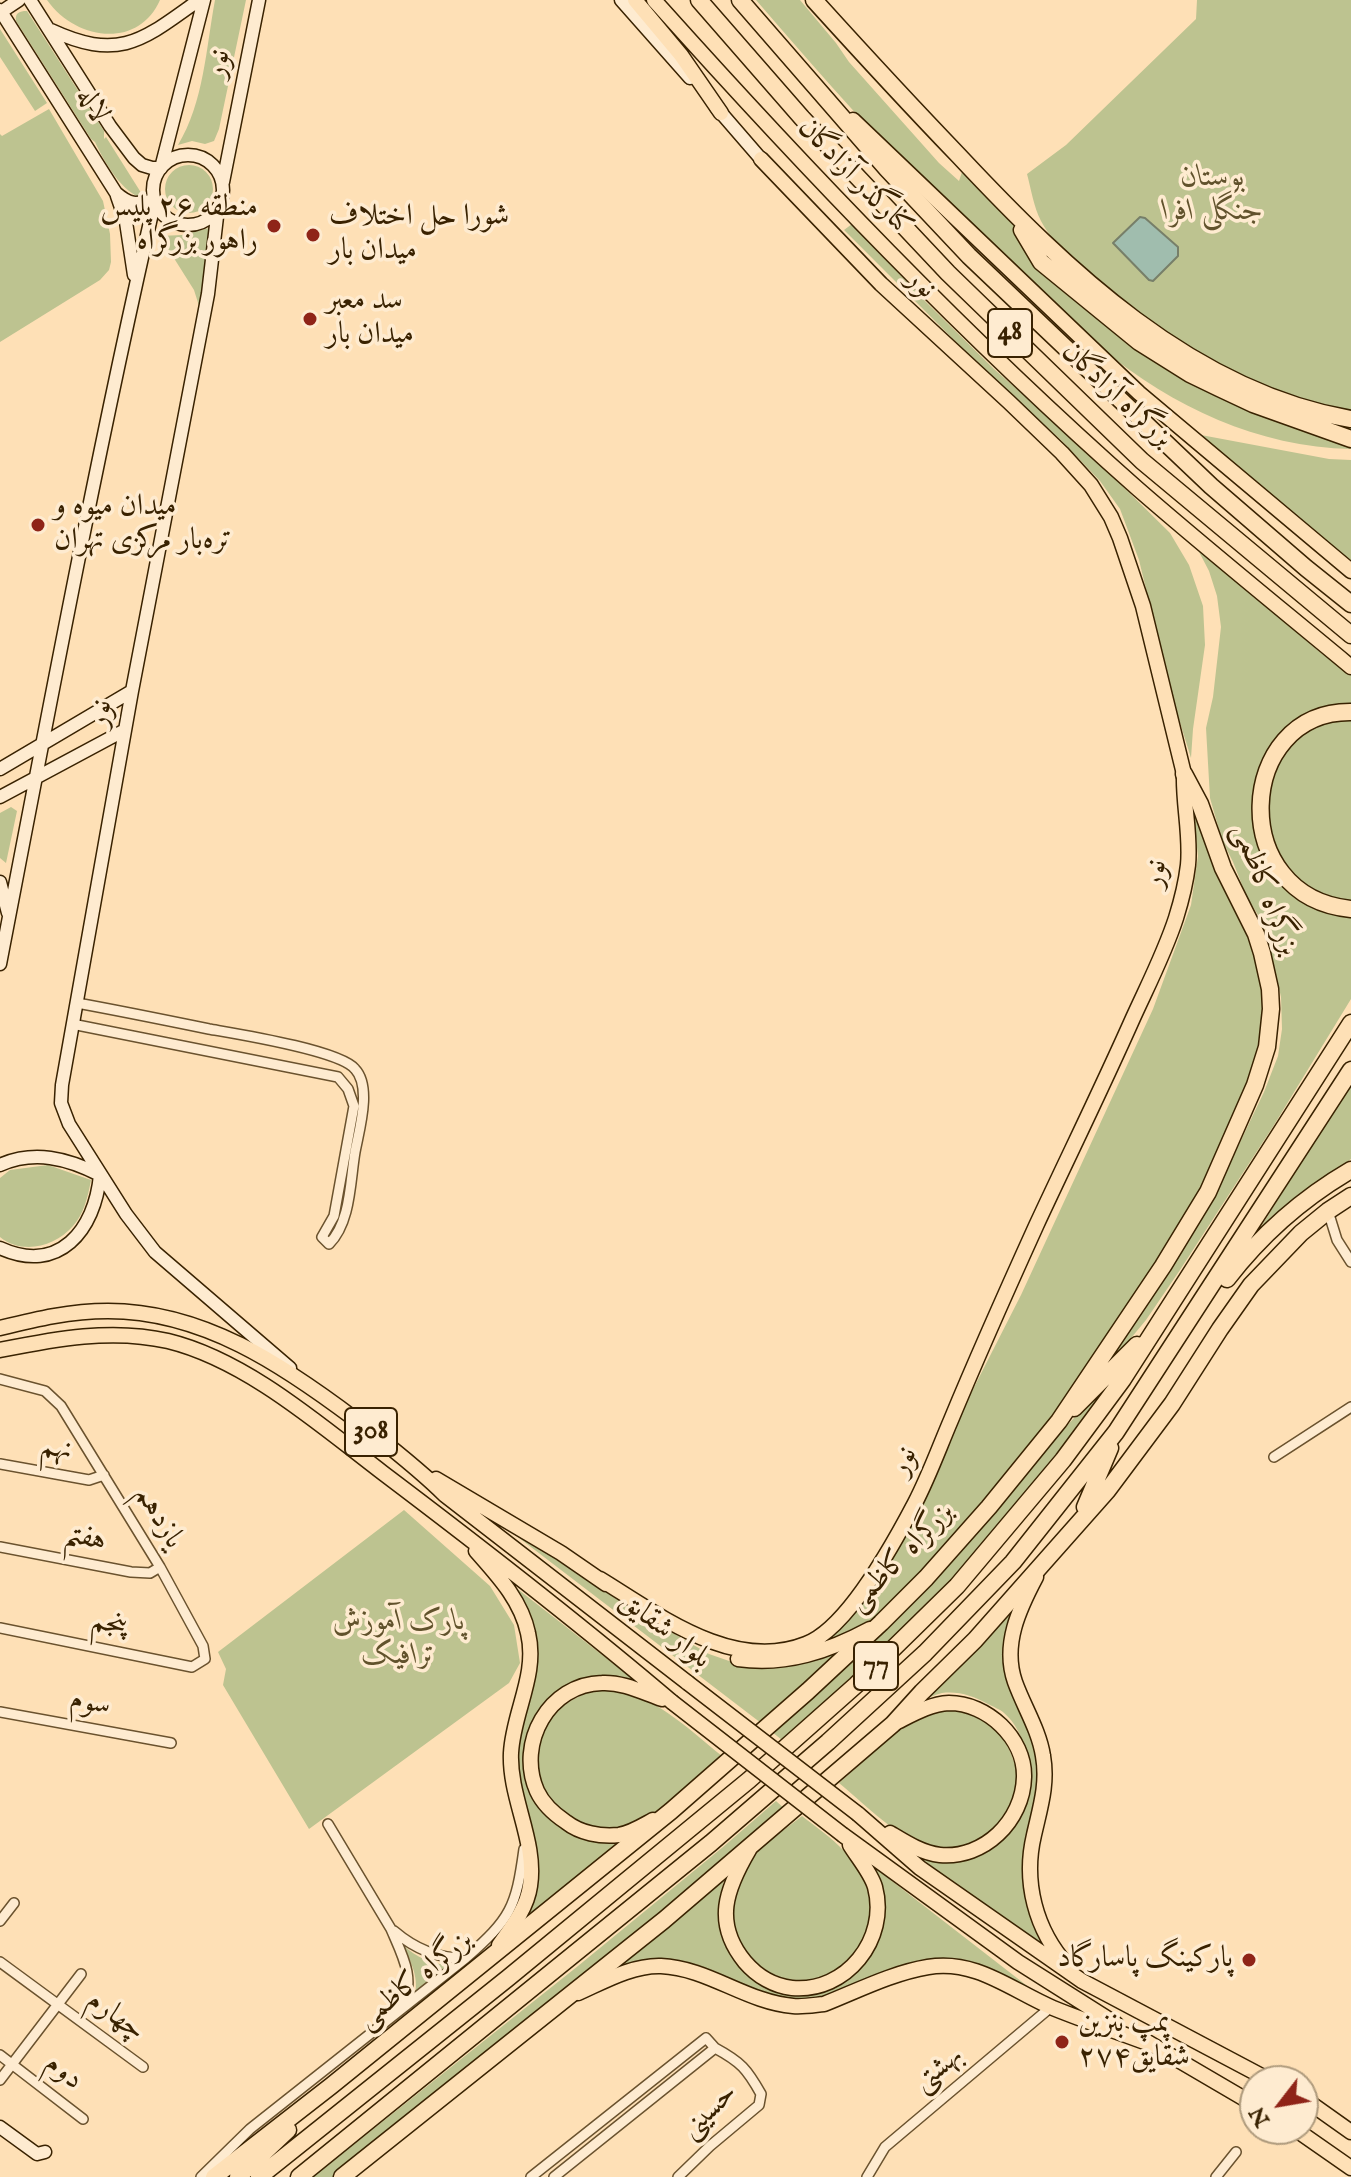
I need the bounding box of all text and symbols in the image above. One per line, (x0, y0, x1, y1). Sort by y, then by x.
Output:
street label: نور (200, 47, 240, 81)
street label: لاله (66, 81, 116, 131)
street label: کنارگذر آزادگان (789, 111, 919, 245)
park label: بوستان جنگلی افرا (1162, 161, 1264, 232)
place label: منطقه ۲۶ پلیس راهور بزرگراه (100, 191, 258, 262)
place label: شورا حل اختلاف میدان بار (329, 200, 509, 270)
marker: منطقه ۲۶ پلیس راهور بزرگراه (265, 217, 283, 235)
marker: شورا حل اختلاف میدان بار (304, 226, 322, 244)
street label: نور (897, 262, 943, 308)
place label: سد معبر میدان بار (326, 284, 414, 354)
road number: 48 (988, 309, 1032, 357)
marker: سد معبر میدان بار (301, 310, 319, 328)
street label: بزرگراه آزادگان (1053, 335, 1179, 457)
place label: میدان میوه و تره‌بار مرکزی تهران (54, 490, 232, 560)
marker: میدان میوه و تره‌بار مرکزی تهران (29, 516, 47, 534)
street label: نور (82, 697, 122, 731)
street label: بزرگراه کاظمی (1222, 819, 1306, 961)
street label: نور (1137, 857, 1177, 891)
road number: 308 (345, 1408, 397, 1456)
street label: نهم (37, 1430, 75, 1470)
street label: نور (883, 1442, 927, 1482)
street label: یازدهم (125, 1480, 191, 1556)
street label: بزرگراه کاظمی (841, 1496, 963, 1620)
street label: هفتم (61, 1517, 109, 1561)
street label: بلوار شقایق (611, 1584, 717, 1678)
street label: پنجم (88, 1604, 130, 1646)
park label: پارک آموزش ترافیک (333, 1605, 465, 1676)
road number: 77 (854, 1642, 898, 1690)
street label: سوم (67, 1683, 113, 1725)
street label: بزرگراه کاظمی (351, 1923, 481, 2039)
place label: پارکینگ پاسارگاد (1057, 1942, 1233, 1978)
marker: پارکینگ پاسارگاد (1240, 1951, 1258, 1969)
street label: چهارم (79, 1984, 151, 2050)
place label: پمپ بنزین ۲۷۴شقایق (1078, 2007, 1190, 2078)
marker: پمپ بنزین ۲۷۴شقایق (1053, 2033, 1071, 2051)
street label: بهشتی (906, 2039, 972, 2101)
street label: دوم (37, 2047, 89, 2099)
north arrow (1239, 2065, 1319, 2145)
street label: حسینی (674, 2076, 746, 2148)
text: N (1243, 2101, 1277, 2132)

